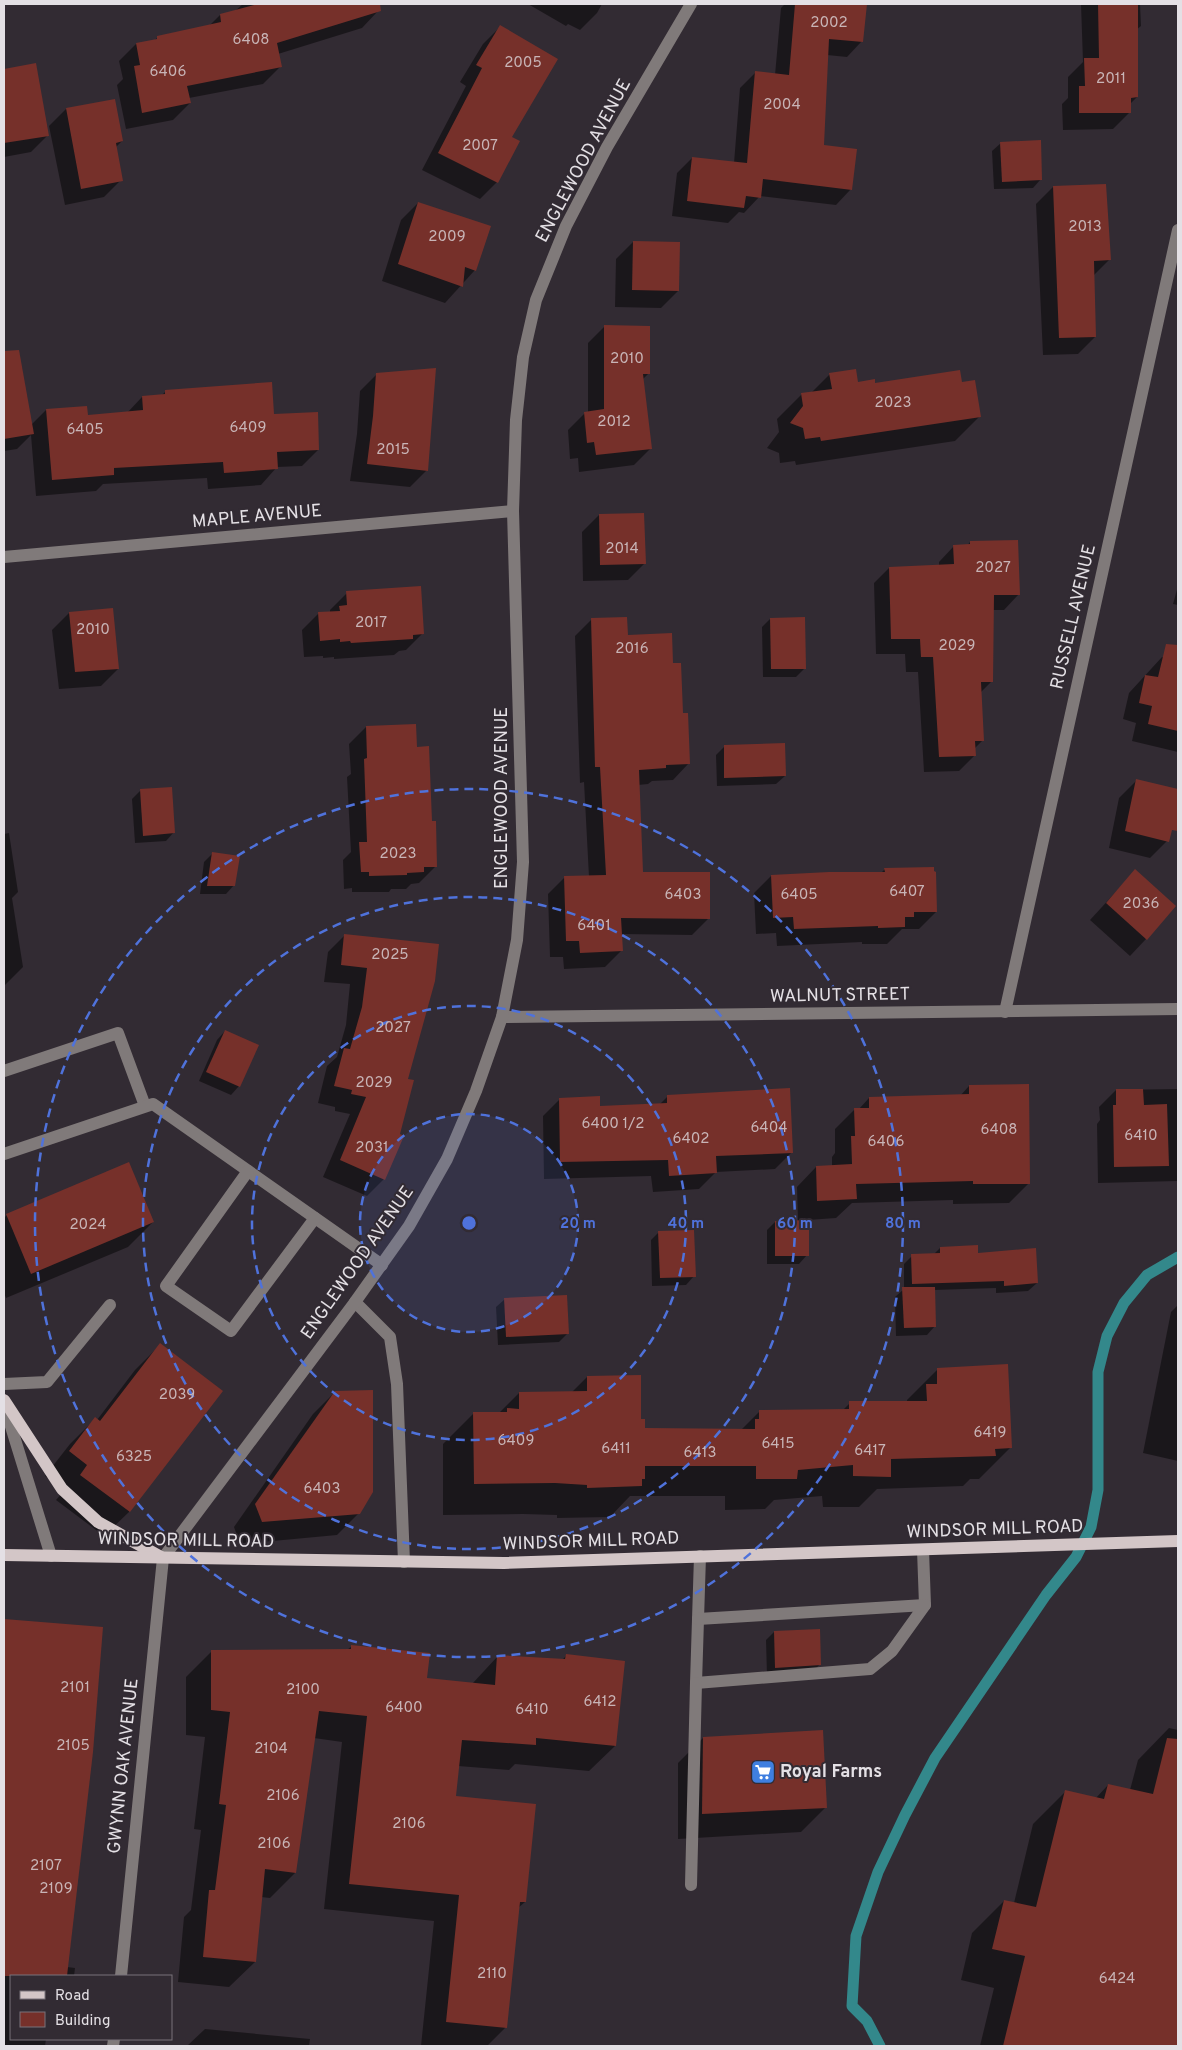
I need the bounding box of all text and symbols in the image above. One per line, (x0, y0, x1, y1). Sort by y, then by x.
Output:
house number: 2002 (810, 14, 848, 33)
house number: 6408 (232, 31, 270, 50)
house number: 2005 (504, 54, 542, 73)
house number: 6406 (150, 63, 186, 82)
house number: 2011 (1096, 70, 1126, 89)
street label: ENGLEWOOD AVENUE (531, 75, 637, 247)
house number: 2004 (763, 96, 801, 115)
house number: 2007 (462, 137, 498, 156)
house number: 2013 (1068, 218, 1102, 237)
house number: 2009 (428, 228, 466, 247)
house number: 2010 (610, 350, 644, 369)
house number: 2023 (874, 394, 912, 413)
house number: 2012 (597, 413, 631, 432)
house number: 6409 (230, 419, 266, 438)
house number: 6405 (66, 421, 104, 440)
house number: 2015 (376, 441, 410, 460)
street label: MAPLE AVENUE (191, 500, 323, 534)
house number: 2014 (605, 540, 639, 559)
street label: RUSSELL AVENUE (1046, 542, 1102, 692)
house number: 2027 (975, 559, 1011, 578)
house number: 2017 (355, 614, 387, 633)
house number: 2010 (76, 621, 110, 640)
house number: 2029 (939, 637, 975, 656)
house number: 2016 (615, 640, 649, 659)
street label: ENGLEWOOD AVENUE (491, 707, 514, 889)
house number: 2023 (379, 845, 417, 864)
house number: 6407 (889, 883, 925, 902)
house number: 6403 (665, 886, 701, 905)
house number: 6405 (780, 886, 818, 905)
house number: 2036 (1123, 895, 1159, 914)
house number: 6401 (577, 917, 611, 936)
house number: 2025 (371, 946, 409, 965)
street label: WALNUT STREET (770, 983, 910, 1009)
house number: 2027 (375, 1019, 411, 1038)
house number: 2029 (356, 1074, 392, 1093)
house number: 6400 1/2 (581, 1115, 645, 1134)
house number: 6404 (750, 1119, 788, 1138)
house number: 6408 (980, 1121, 1018, 1140)
house number: 6410 (1124, 1127, 1158, 1146)
house number: 6402 (672, 1130, 710, 1149)
house number: 6406 (868, 1133, 904, 1152)
house number: 2031 (355, 1139, 389, 1158)
street label: ENGLEWOOD AVENUE (296, 1182, 420, 1344)
centre of rings (460, 1214, 478, 1232)
text: 20 m (560, 1215, 596, 1234)
text: 40 m (668, 1215, 704, 1234)
text: 60 m (777, 1215, 813, 1234)
text: 80 m (885, 1215, 921, 1234)
house number: 2024 (69, 1216, 107, 1235)
house number: 2039 (159, 1386, 195, 1405)
house number: 6419 (974, 1424, 1006, 1443)
house number: 6409 (498, 1432, 534, 1451)
house number: 6415 (761, 1435, 795, 1454)
house number: 6411 (601, 1440, 631, 1459)
house number: 6417 (854, 1442, 886, 1461)
house number: 6413 (684, 1444, 716, 1463)
house number: 6325 (116, 1448, 152, 1467)
house number: 6403 (304, 1480, 340, 1499)
street label: WINDSOR MILL ROAD (906, 1515, 1084, 1545)
street label: WINDSOR MILL ROAD (502, 1527, 680, 1557)
street label: WINDSOR MILL ROAD (97, 1528, 275, 1554)
street label: GWYNN OAK AVENUE (103, 1677, 145, 1855)
house number: 2101 (60, 1679, 90, 1698)
house number: 2100 (286, 1681, 320, 1700)
house number: 6412 (583, 1693, 617, 1712)
house number: 6400 (385, 1699, 423, 1718)
house number: 6410 (515, 1701, 549, 1720)
house number: 2105 (56, 1737, 90, 1756)
house number: 2104 (254, 1740, 288, 1759)
supermarket icon: Royal Farms (750, 1759, 776, 1785)
place label: Royal Farms (780, 1761, 882, 1784)
house number: 2106 (266, 1787, 300, 1806)
house number: 2106 (392, 1815, 426, 1834)
house number: 2106 (257, 1835, 291, 1854)
house number: 2107 (30, 1857, 62, 1876)
house number: 2109 (39, 1880, 73, 1899)
house number: 2110 (477, 1965, 507, 1984)
house number: 6424 (1099, 1970, 1135, 1989)
legend (10, 1975, 172, 2040)
text: Road (55, 1987, 90, 2006)
text: Building (55, 2012, 110, 2031)

